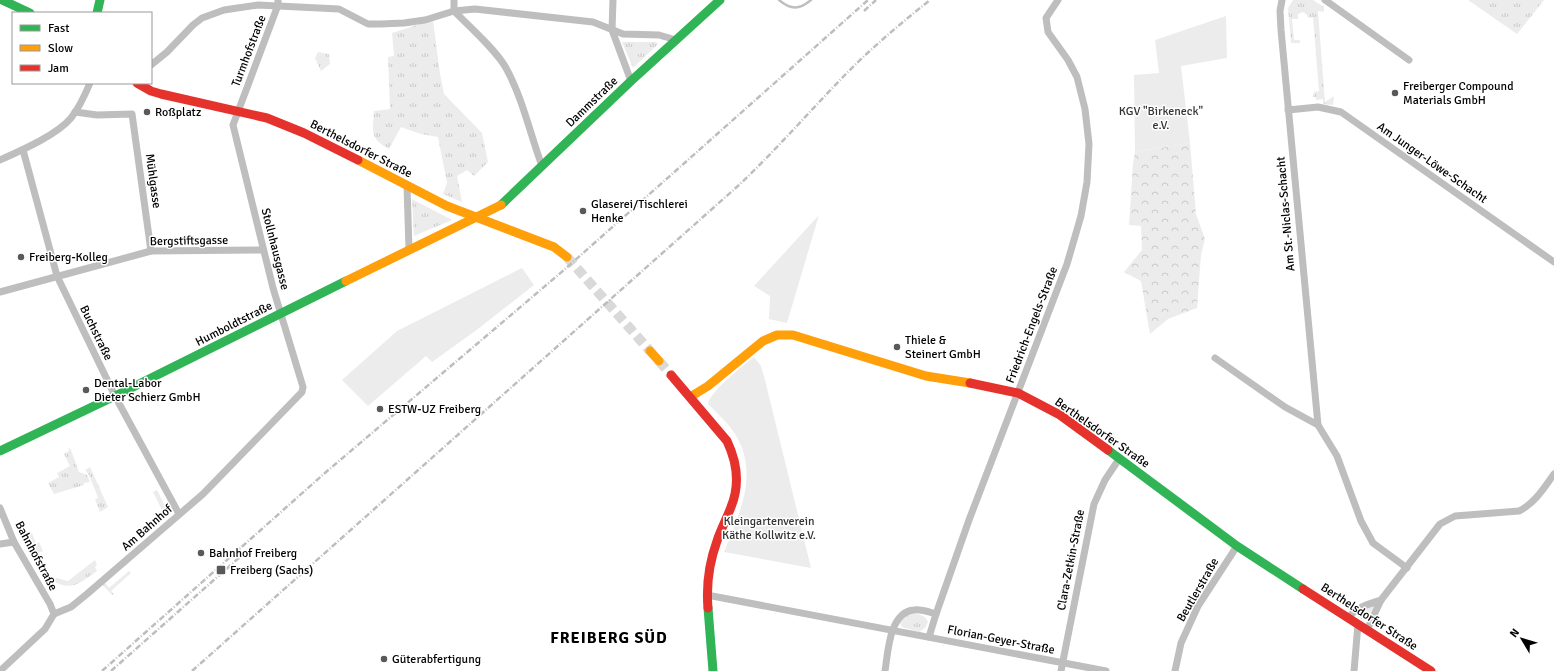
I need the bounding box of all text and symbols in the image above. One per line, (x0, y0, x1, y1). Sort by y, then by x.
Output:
legend (12, 12, 152, 84)
street label: Turmhofstraße (228, 13, 270, 89)
text: Fast (48, 21, 69, 36)
text: Slow (48, 41, 73, 56)
text: Jam (48, 61, 69, 76)
street label: Dammstraße (563, 74, 621, 130)
place label: Freiberger Compound Materials GmbH (1403, 79, 1514, 108)
marker: Freiberger Compound Materials GmbH (1390, 88, 1400, 98)
park label: KGV "Birkeneck" e.V. (1119, 104, 1204, 133)
place label: Roßplatz (155, 105, 201, 120)
marker: Roßplatz (142, 107, 152, 117)
street label: Berthelsdorfer Straße (307, 117, 415, 181)
street label: Am Junger-Löwe-Schacht (1374, 119, 1490, 207)
street label: Mühlgasse (142, 153, 164, 209)
street label: Am St.-Niclas-Schacht (1274, 156, 1298, 272)
place label: Glaserei/Tischlerei Henke (591, 197, 688, 226)
marker: Glaserei/Tischlerei Henke (578, 206, 588, 216)
street label: Stollnhausgasse (258, 207, 292, 291)
street label: Bergstiftsgasse (150, 233, 228, 249)
place label: Freiberg-Kolleg (29, 250, 108, 265)
marker: Freiberg-Kolleg (16, 252, 26, 262)
street label: Friedrich-Engels-Straße (1003, 264, 1061, 386)
street label: Humboldtstraße (193, 298, 275, 350)
street label: Buchstraße (76, 303, 116, 363)
place label: Thiele & Steinert GmbH (905, 333, 981, 362)
marker: Thiele & Steinert GmbH (892, 342, 902, 352)
place label: Dental-Labor Dieter Schierz GmbH (94, 376, 201, 405)
marker: Dental-Labor Dieter Schierz GmbH (81, 385, 91, 395)
street label: Berthelsdorfer Straße (1052, 395, 1152, 471)
place label: ESTW-UZ Freiberg (388, 402, 481, 417)
marker: ESTW-UZ Freiberg (375, 404, 385, 414)
street label: Am Bahnhof (118, 501, 176, 554)
street label: Clara-Zetkin-Straße (1054, 508, 1088, 612)
park label: Kleingartenverein Käthe Kollwitz e.V. (722, 514, 816, 543)
street label: Bahnhofstraße (11, 519, 61, 593)
place label: Bahnhof Freiberg (209, 546, 297, 561)
marker: Bahnhof Freiberg (196, 548, 206, 558)
street label: Beutlerstraße (1174, 555, 1222, 625)
place label: Freiberg (Sachs) (230, 563, 313, 578)
marker: Freiberg (Sachs) (215, 564, 227, 576)
street label: Berthelsdorfer Straße (1318, 580, 1420, 654)
north arrow (1502, 619, 1542, 659)
street label: Florian-Geyer-Straße (946, 622, 1056, 658)
text: N (1507, 626, 1522, 640)
district label: FREIBERG SÜD (550, 628, 668, 648)
place label: Güterabfertigung (392, 652, 481, 667)
marker: Güterabfertigung (379, 654, 389, 664)

